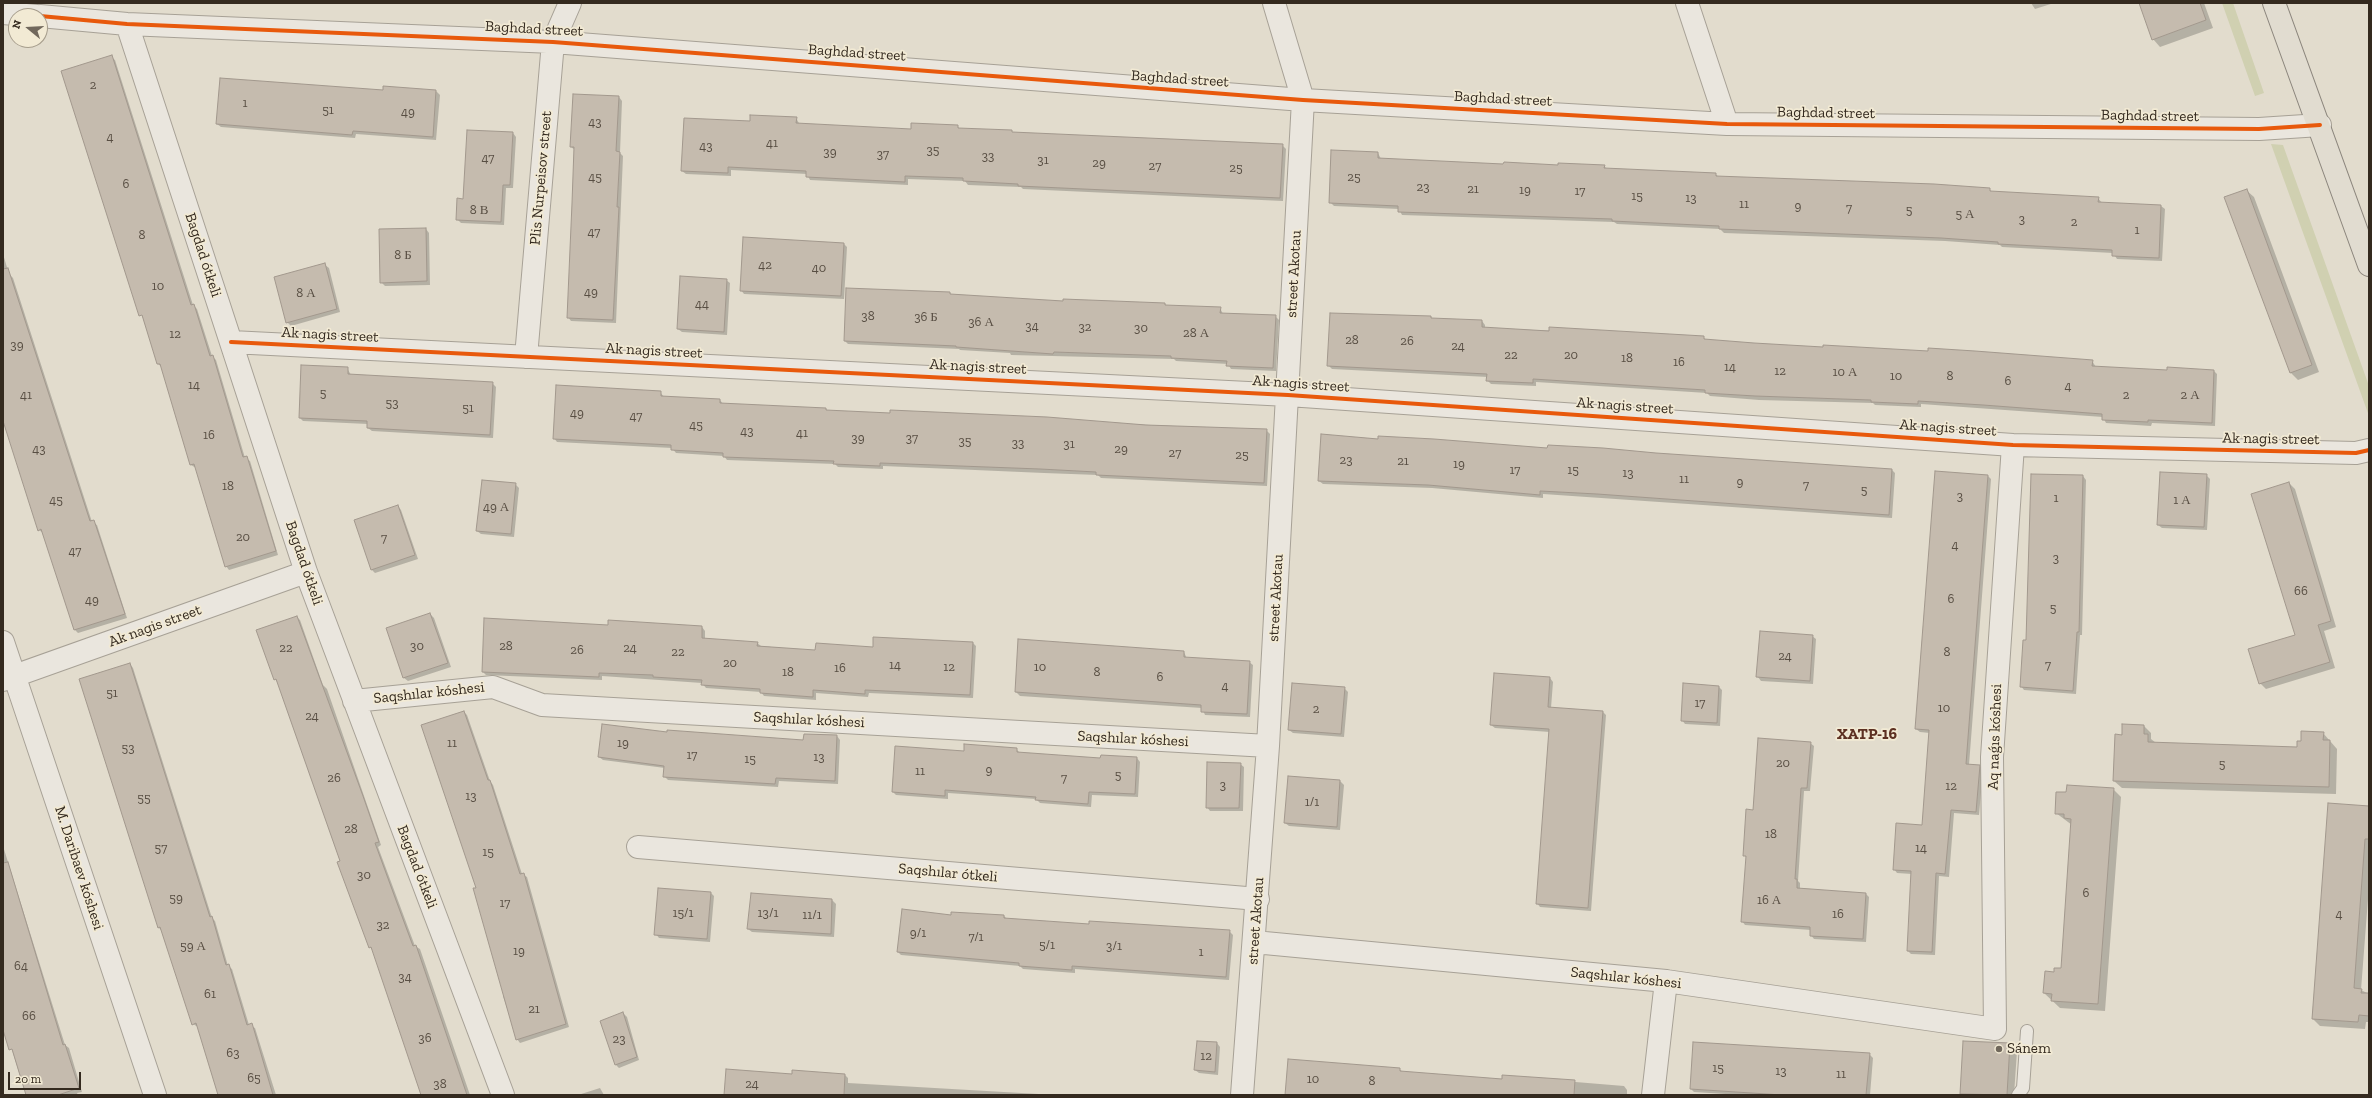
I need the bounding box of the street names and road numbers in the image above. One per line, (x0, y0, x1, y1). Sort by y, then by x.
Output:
street label: Baghdad street (485, 17, 583, 41)
street label: Baghdad street (807, 41, 907, 65)
street label: Baghdad street (1130, 67, 1230, 91)
street label: Baghdad street (1454, 87, 1552, 111)
street label: Baghdad street (1777, 103, 1875, 123)
street label: Baghdad street (2101, 106, 2199, 126)
street label: Plis Nurpeisov street (526, 110, 556, 246)
street label: Bagdad ótkeli (181, 211, 225, 299)
street label: street Akotau (1283, 230, 1305, 318)
street label: Ak nagis street (281, 323, 379, 347)
street label: Ak nagis street (605, 339, 703, 363)
street label: Ak nagis street (929, 355, 1027, 379)
street label: Ak nagis street (1252, 372, 1350, 396)
street label: Ak nagis street (1576, 394, 1674, 418)
street label: Ak nagis street (1899, 416, 1997, 440)
street label: Ak nagis street (2222, 429, 2320, 449)
street label: Bagdad ótkeli (281, 519, 327, 607)
street label: street Akotau (1265, 554, 1287, 642)
street label: Ak nagis street (106, 601, 204, 651)
street label: Saqshılar kóshesi (373, 678, 485, 708)
street label: Aq naǵıs kóshesi (1984, 683, 2006, 791)
street label: Saqshılar kóshesi (753, 708, 865, 732)
street label: Saqshılar kóshesi (1077, 727, 1189, 751)
street label: M. Daribaev kóshesi (50, 804, 108, 932)
street label: Bagdad ótkeli (393, 823, 441, 911)
street label: Saqshılar ótkeli (898, 860, 998, 886)
street label: street Akotau (1244, 877, 1268, 965)
street label: Saqshılar kóshesi (1570, 963, 1682, 993)

